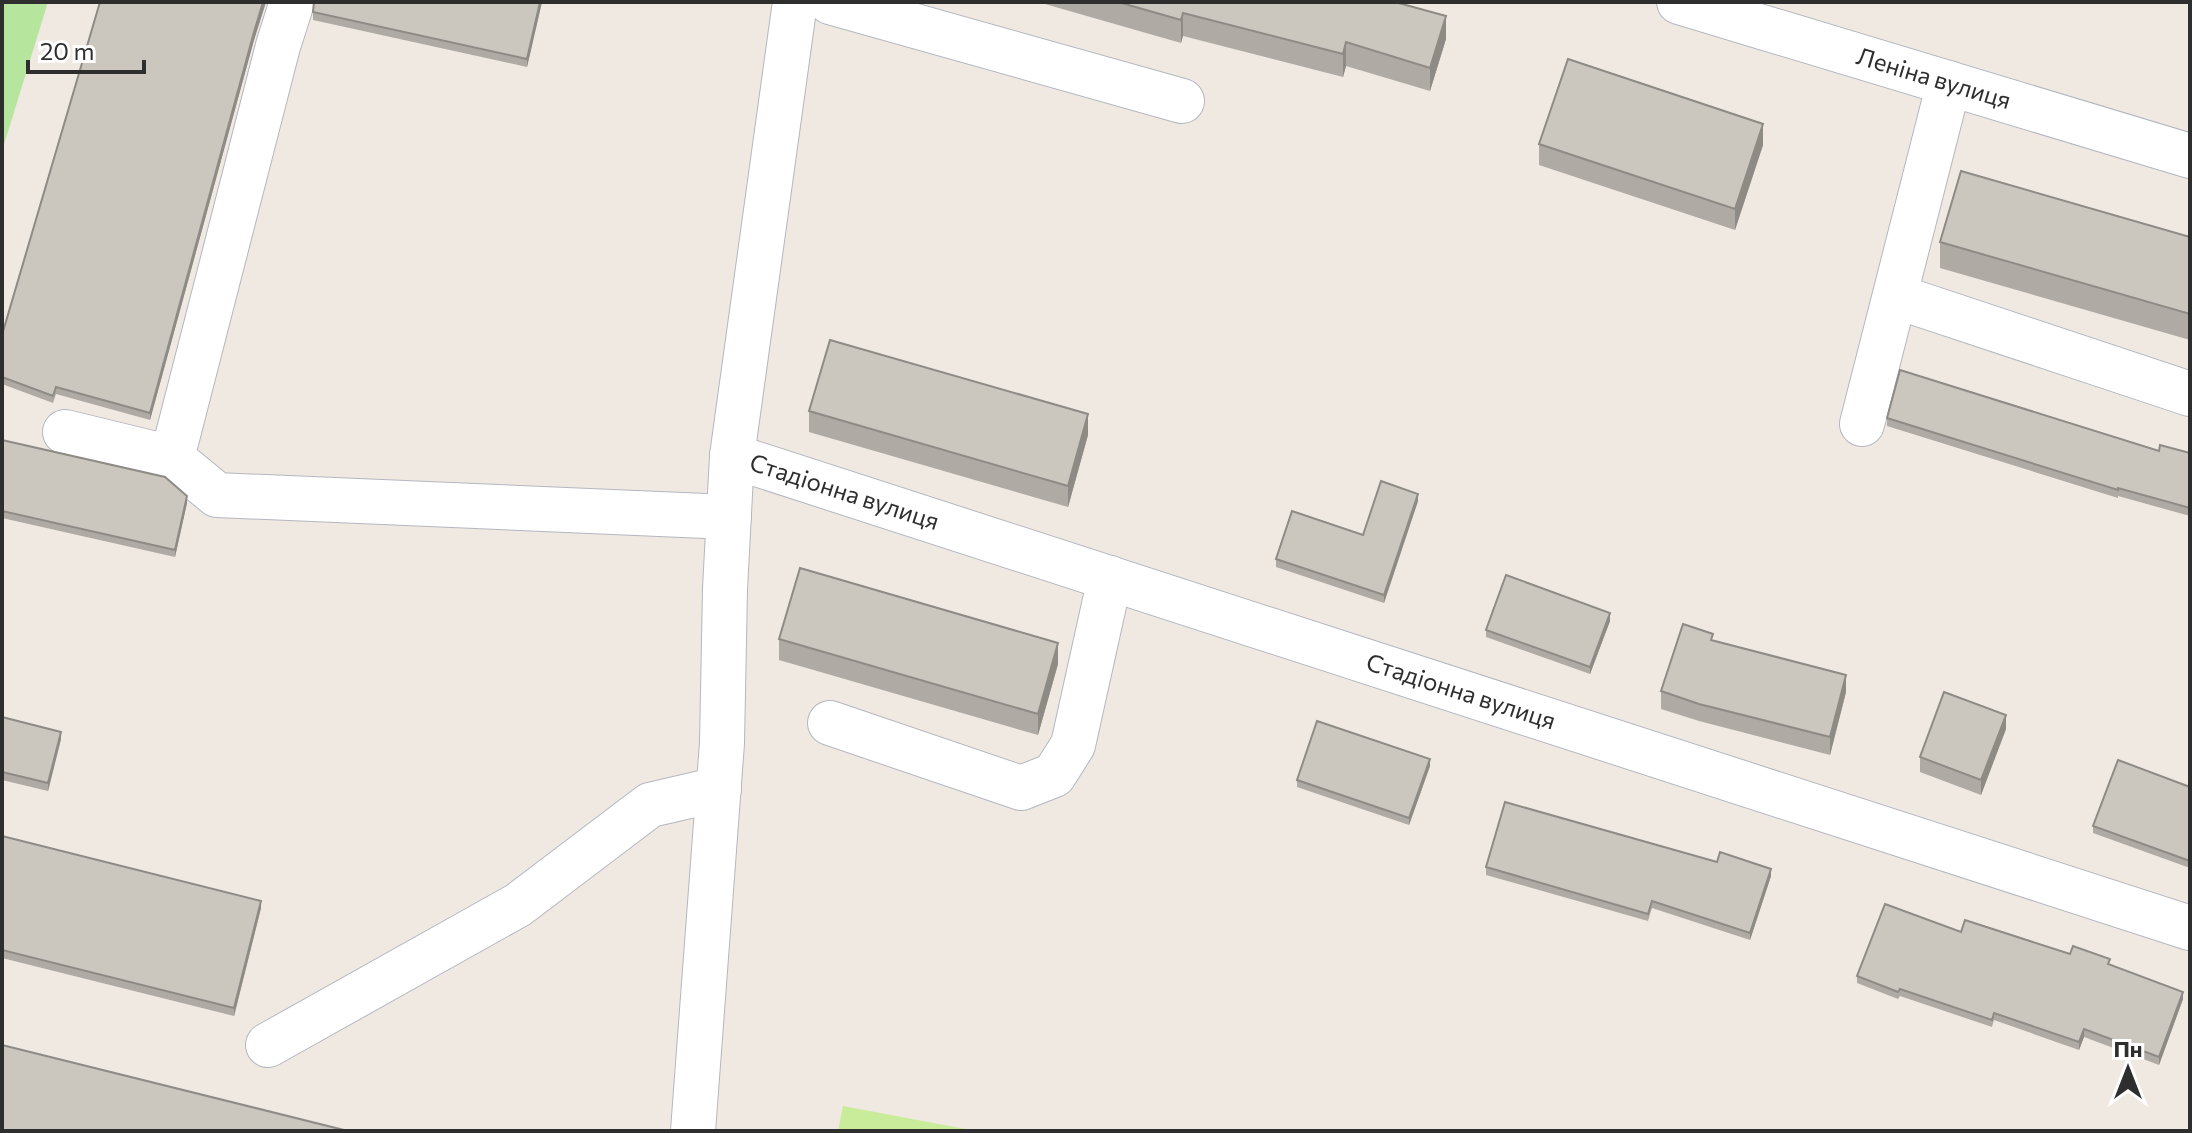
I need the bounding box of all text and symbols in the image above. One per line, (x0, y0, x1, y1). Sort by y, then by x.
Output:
scale bar (28, 24, 144, 74)
text: 20 m (40, 36, 94, 65)
street label: Леніна вулиця (1853, 40, 2015, 114)
street label: Стадіонна вулиця (746, 447, 943, 535)
street label: Стадіонна вулиця (1363, 646, 1560, 735)
north arrow (2088, 1029, 2168, 1109)
text: Пн (2113, 1035, 2143, 1062)

